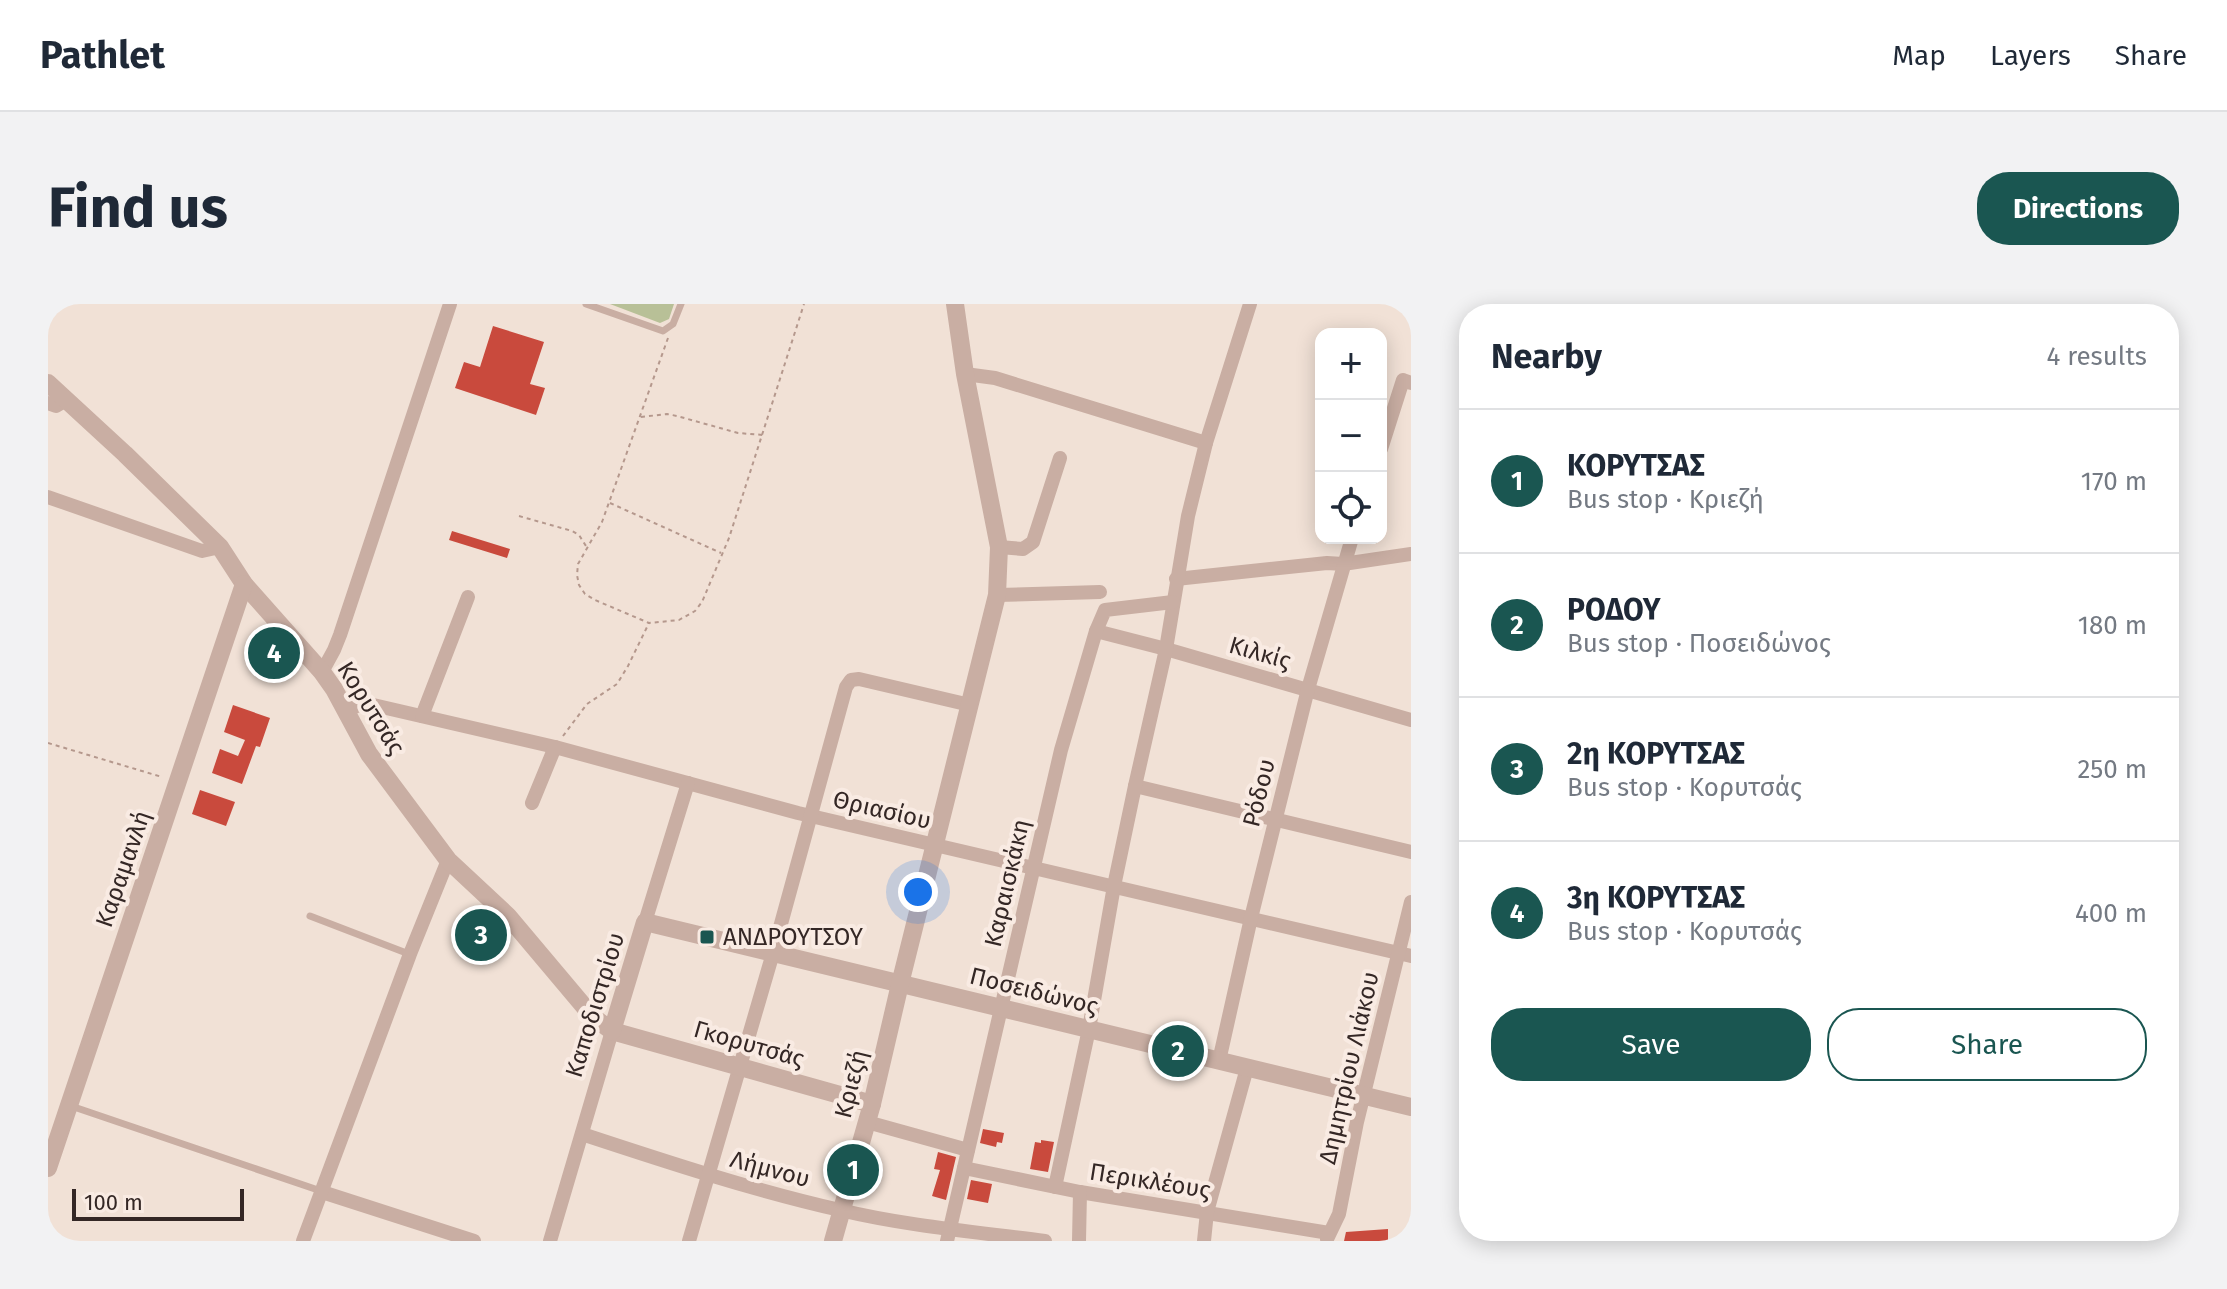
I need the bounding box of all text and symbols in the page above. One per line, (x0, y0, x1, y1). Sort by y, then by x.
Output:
text: Pathlet (40, 32, 165, 78)
text: Map (1892, 39, 1946, 72)
text: Layers (1990, 39, 2071, 72)
text: Share (2115, 39, 2187, 72)
button: Directions (1977, 172, 2179, 245)
text: Find us (48, 175, 228, 242)
map controls (1315, 328, 1387, 544)
button: + (1315, 328, 1387, 400)
text: Nearby (1491, 336, 1602, 377)
text: 4 results (2046, 341, 2147, 372)
button: − (1315, 400, 1387, 472)
text: ΚΟΡΥΤΣΑΣ (1567, 448, 1705, 484)
text: 1 (1511, 466, 1523, 497)
text: 170 m (2081, 466, 2147, 497)
button: locate (1315, 472, 1387, 544)
text: Bus stop · Κριεζή (1567, 484, 1764, 515)
text: ΡΟΔΟΥ (1567, 592, 1661, 628)
text: 2 (1510, 610, 1524, 641)
text: 180 m (2078, 610, 2147, 641)
pin: 4 (248, 623, 300, 683)
text: Bus stop · Ποσειδώνος (1567, 628, 1831, 659)
street label: Κιλκίς (1226, 631, 1294, 675)
street label: Κορυτσάς (331, 656, 411, 760)
text: 2η ΚΟΡΥΤΣΑΣ (1567, 736, 1745, 772)
text: 3 (1510, 754, 1524, 785)
text: 250 m (2077, 754, 2147, 785)
street label: Ρόδου (1237, 756, 1281, 830)
text: Bus stop · Κορυτσάς (1567, 772, 1802, 803)
street label: Θριασίου (830, 785, 934, 835)
street label: Καραμανλή (90, 807, 156, 931)
street label: Καραισκάκη (979, 816, 1035, 950)
your location (898, 872, 938, 912)
text: 3η ΚΟΡΥΤΣΑΣ (1567, 880, 1745, 916)
text: 4 (1510, 898, 1524, 929)
text: 400 m (2075, 898, 2147, 929)
pin: 3 (455, 905, 507, 965)
text: Bus stop · Κορυτσάς (1567, 916, 1802, 947)
place label: ΑΝΔΡΟΥΤΣΟΥ (723, 923, 864, 951)
marker: ΑΝΔΡΟΥΤΣΟΥ (698, 928, 716, 946)
street label: Καποδιστρίου (560, 929, 630, 1081)
street label: Ποσειδώνος (967, 962, 1101, 1020)
street label: Δημητρίου Λιάκου (1313, 969, 1385, 1167)
button: Save (1491, 1008, 1811, 1081)
button: Share (1827, 1008, 2147, 1081)
street label: Γκορυτσάς (691, 1015, 807, 1073)
pin: 2 (1152, 1021, 1204, 1081)
street label: Κριεζή (829, 1047, 873, 1121)
pin: 1 (827, 1140, 879, 1200)
street label: Λήμνου (727, 1145, 813, 1193)
street label: Περικλέους (1088, 1158, 1212, 1204)
scale bar (72, 1185, 244, 1221)
text: 100 m (84, 1189, 143, 1216)

